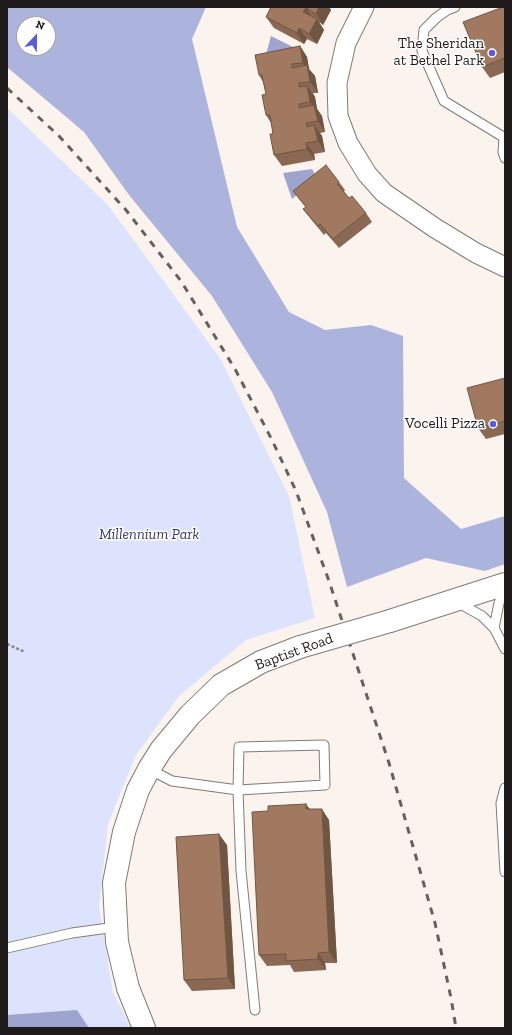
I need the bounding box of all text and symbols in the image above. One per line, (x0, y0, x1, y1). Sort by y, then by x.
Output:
north arrow (16, 16, 56, 56)
text: N (34, 18, 47, 33)
place label: The Sheridan at Bethel Park (393, 35, 484, 70)
marker: The Sheridan at Bethel Park (487, 48, 497, 58)
place label: Vocelli Pizza (405, 415, 485, 433)
marker: Vocelli Pizza (488, 419, 498, 429)
park label: Millennium Park (99, 526, 199, 544)
street label: Baptist Road (252, 630, 336, 674)

